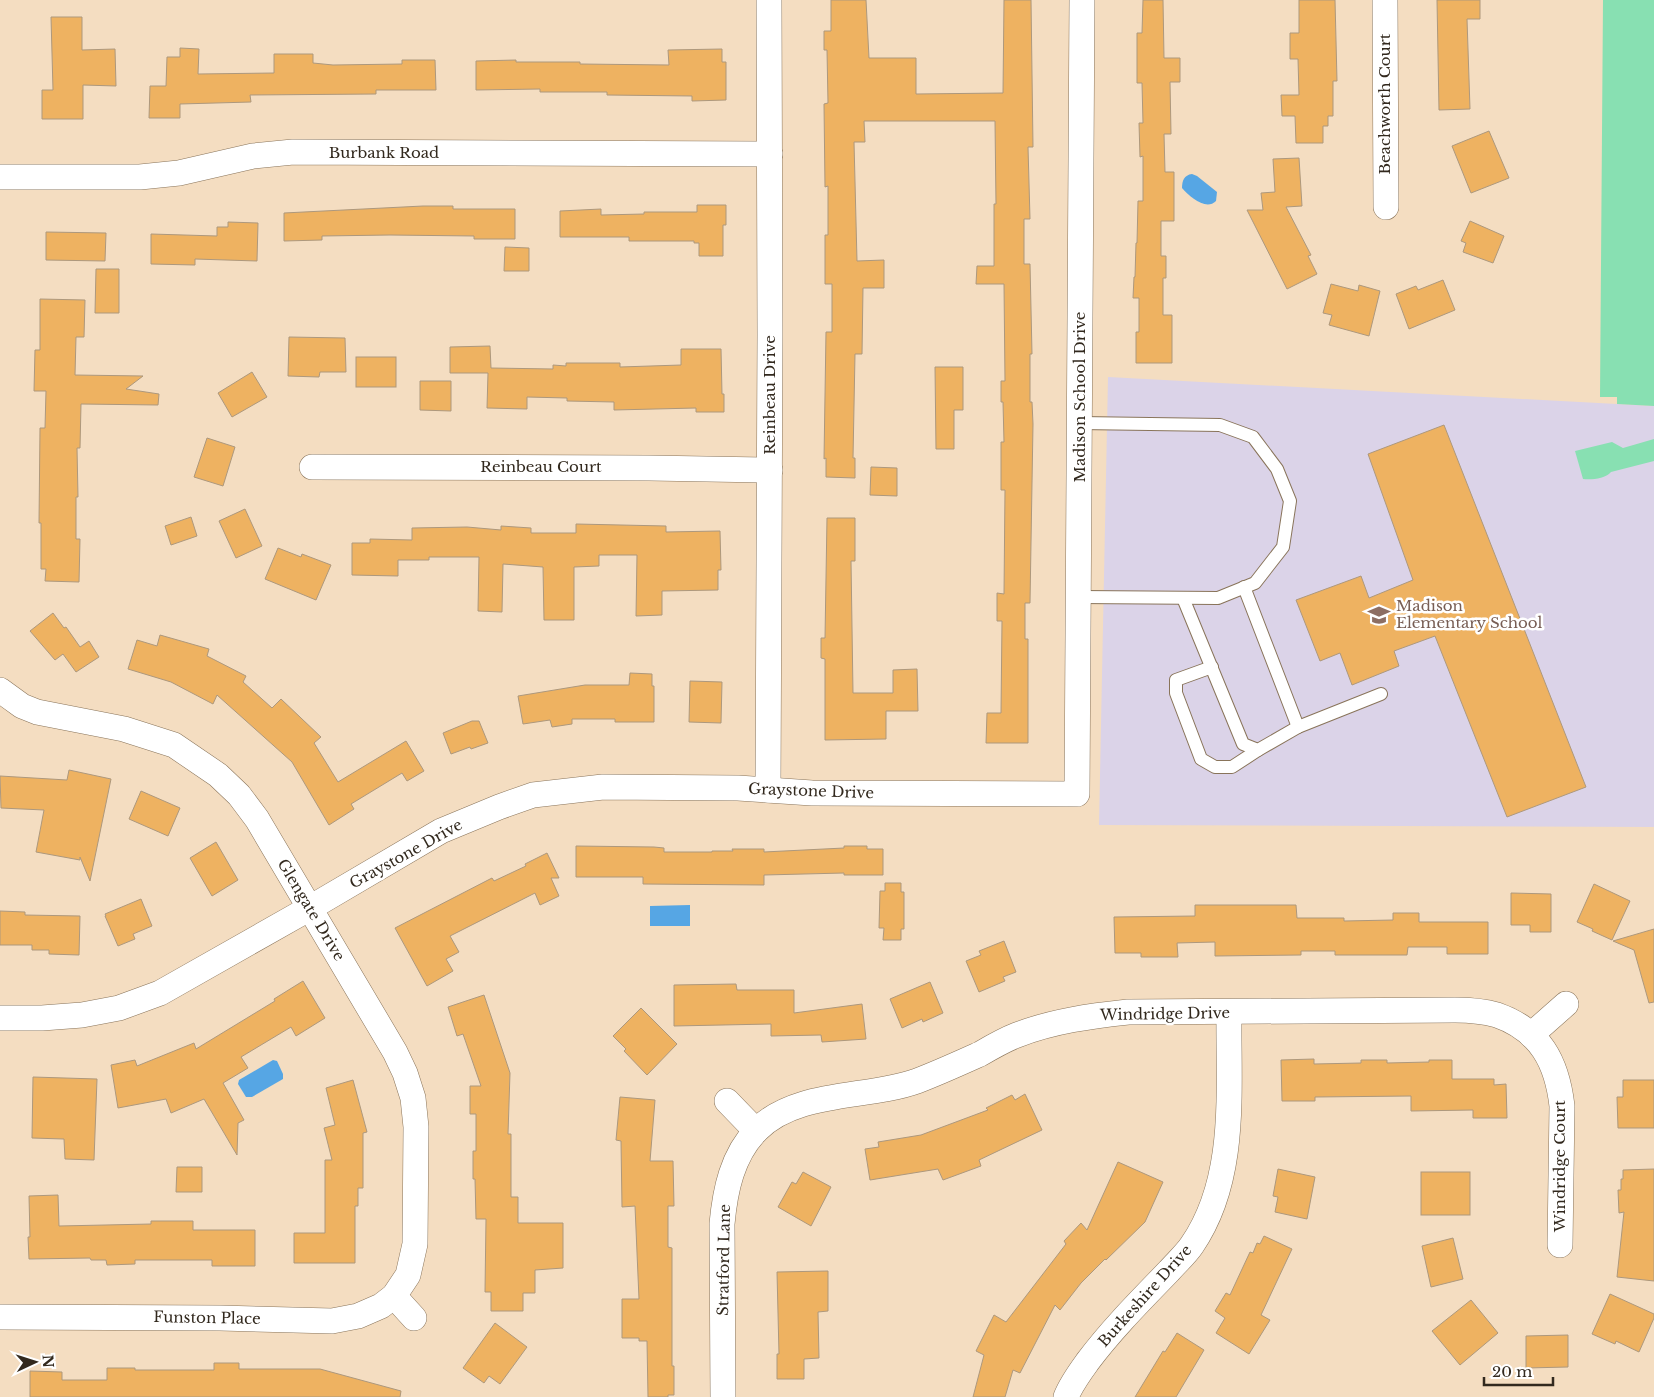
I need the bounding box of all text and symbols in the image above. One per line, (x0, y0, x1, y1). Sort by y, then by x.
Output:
street label: Beachworth Court (1375, 33, 1394, 174)
street label: Burbank Road (329, 143, 439, 162)
street label: Madison School Drive (1070, 312, 1089, 482)
street label: Reinbeau Drive (760, 335, 779, 455)
street label: Reinbeau Court (480, 457, 602, 476)
place label: Madison Elementary School (1396, 596, 1543, 632)
school or university icon: Madison Elementary School (1366, 602, 1392, 628)
street label: Graystone Drive (748, 779, 874, 802)
street label: Graystone Drive (346, 815, 465, 892)
street label: Glengate Drive (274, 855, 349, 964)
street label: Windridge Drive (1099, 1003, 1230, 1024)
street label: Windridge Court (1550, 1100, 1569, 1233)
street label: Stratford Lane (713, 1204, 734, 1316)
street label: Burkeshire Drive (1094, 1241, 1195, 1351)
street label: Funston Place (153, 1307, 261, 1328)
north arrow (10, 1337, 60, 1387)
text: N (39, 1354, 57, 1368)
scale bar (1484, 1354, 1553, 1386)
text: 20 m (1492, 1362, 1532, 1381)

